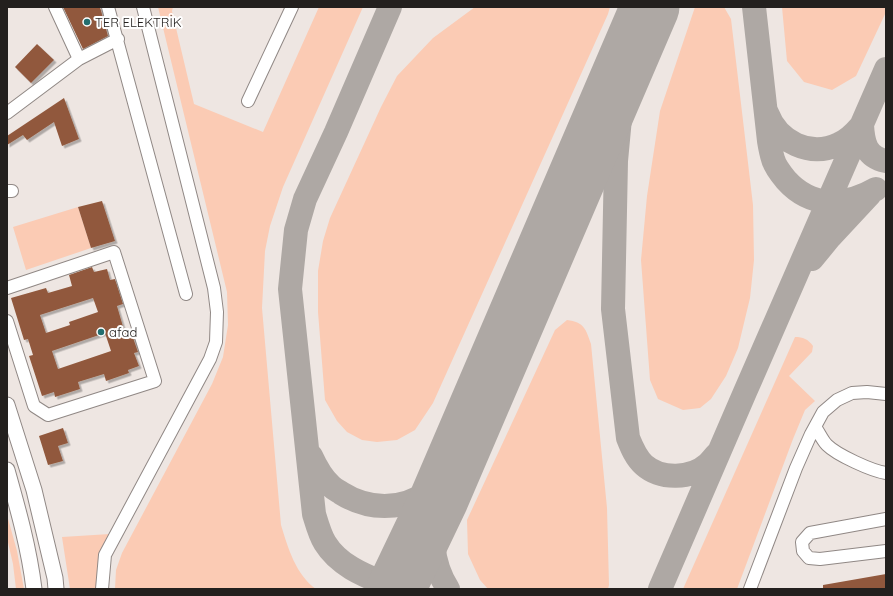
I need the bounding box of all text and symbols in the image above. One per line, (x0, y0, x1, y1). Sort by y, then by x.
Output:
place label: TER ELEKTRİK (95, 14, 182, 30)
marker: TER ELEKTRİK (82, 17, 92, 27)
place label: afad (109, 324, 137, 340)
marker: afad (96, 327, 106, 337)

